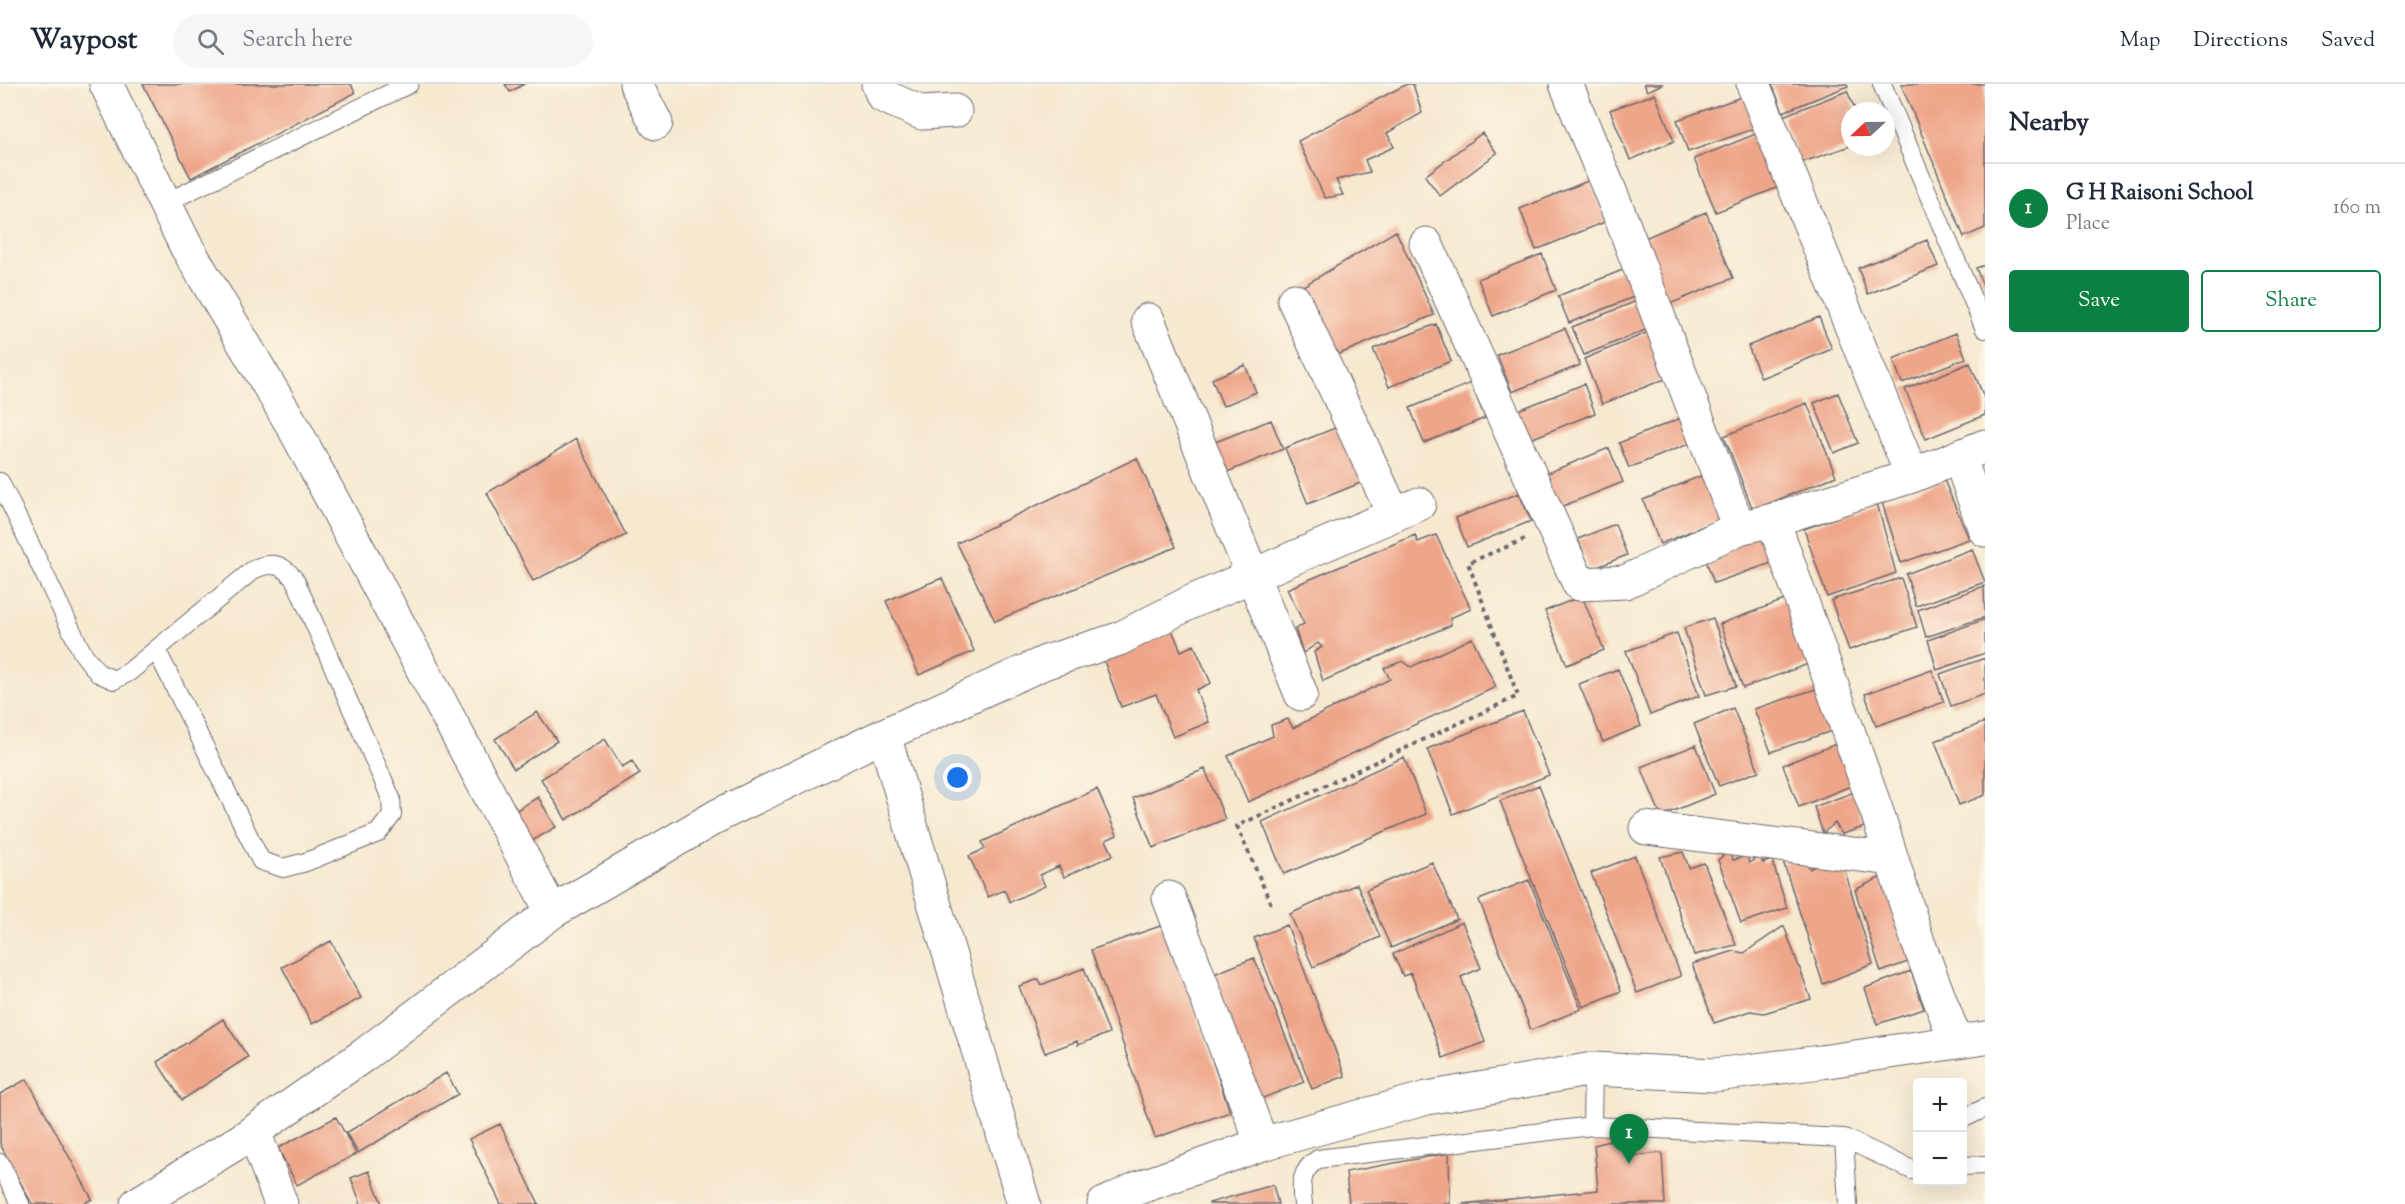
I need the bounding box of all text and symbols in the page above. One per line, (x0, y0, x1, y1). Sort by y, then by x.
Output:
search box (173, 14, 593, 68)
text: Waypost (30, 21, 137, 61)
icon: search (194, 25, 227, 58)
text: Search here (242, 25, 353, 57)
text: Map (2120, 26, 2160, 56)
text: Directions (2193, 26, 2288, 56)
text: Saved (2321, 26, 2375, 56)
north arrow (1841, 102, 1895, 156)
text: Nearby (2009, 105, 2089, 142)
text: G H Raisoni School (2066, 178, 2253, 210)
text: 1 (2025, 194, 2032, 223)
text: 160 m (2333, 194, 2381, 223)
text: Place (2066, 210, 2110, 239)
button: Save (2009, 270, 2189, 332)
button: Share (2201, 270, 2381, 332)
your location (943, 763, 972, 792)
map controls (1913, 1078, 1967, 1186)
button: + (1913, 1078, 1967, 1132)
pin: 1 (1610, 1114, 1648, 1164)
button: − (1913, 1132, 1967, 1186)

